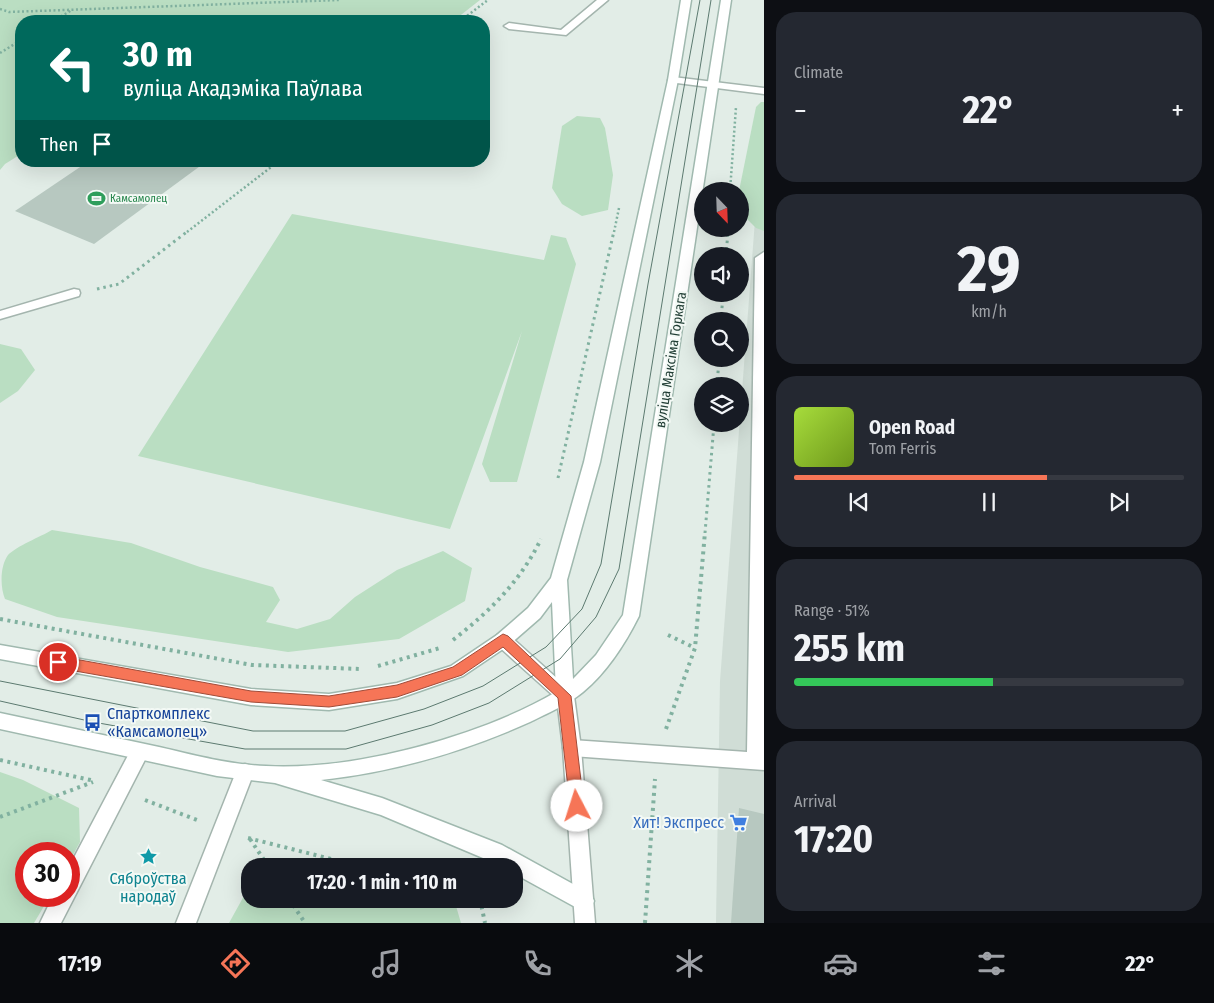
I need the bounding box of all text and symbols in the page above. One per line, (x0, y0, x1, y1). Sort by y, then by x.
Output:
text: 30 m (123, 33, 193, 75)
icon: left (40, 35, 105, 100)
text: Climate (794, 63, 843, 82)
text: вуліца Акадэміка Паўлава (123, 75, 363, 102)
text: 22° (962, 87, 1015, 133)
text: − (794, 94, 807, 127)
text: + (1171, 94, 1184, 127)
icon: arrive (88, 130, 116, 158)
text: Then (40, 133, 78, 156)
north arrow (694, 182, 749, 238)
map controls (694, 182, 749, 432)
sports icon: Камсамолец (86, 188, 106, 208)
place label: Камсамолец (110, 192, 167, 205)
text: 29 (957, 230, 1021, 308)
button: sound (694, 247, 749, 302)
street label: вуліца Максіма Горкага (652, 291, 690, 429)
text: km/h (971, 302, 1007, 321)
button: search (694, 312, 749, 367)
button: layers (694, 377, 749, 432)
text: Open Road (869, 416, 955, 439)
text: Tom Ferris (869, 439, 936, 458)
icon: previous (845, 488, 873, 516)
icon: pause (975, 488, 1003, 516)
icon: next (1105, 488, 1133, 516)
text: Range · 51% (794, 601, 870, 620)
text: 255 km (794, 625, 905, 671)
pin (37, 641, 79, 683)
icon: arrive (44, 648, 72, 676)
place label: Спарткомплекс «Камсамолец» (107, 704, 210, 741)
bus stop icon: Спарткомплекс «Камсамолец» (83, 712, 103, 732)
position arrow (550, 779, 602, 831)
text: Arrival (794, 792, 836, 811)
supermarket icon: Хит! Экспресс (728, 812, 748, 832)
place label: Хит! Экспресс (633, 813, 724, 832)
text: 17:20 (794, 816, 873, 862)
speed limit sign: 30 (15, 842, 80, 907)
place icon: Сяброўства народаў (138, 846, 158, 866)
place label: Сяброўства народаў (109, 869, 187, 906)
text: 17:20 · 1 min · 110 m (307, 871, 457, 894)
icon: directions (218, 946, 253, 981)
icon: music (369, 946, 404, 981)
icon: phone (520, 946, 555, 981)
icon: climate (672, 946, 707, 981)
icon: car (823, 946, 858, 981)
icon: filters (974, 946, 1009, 981)
text: 17:19 (58, 950, 102, 977)
text: 22° (1125, 950, 1156, 977)

